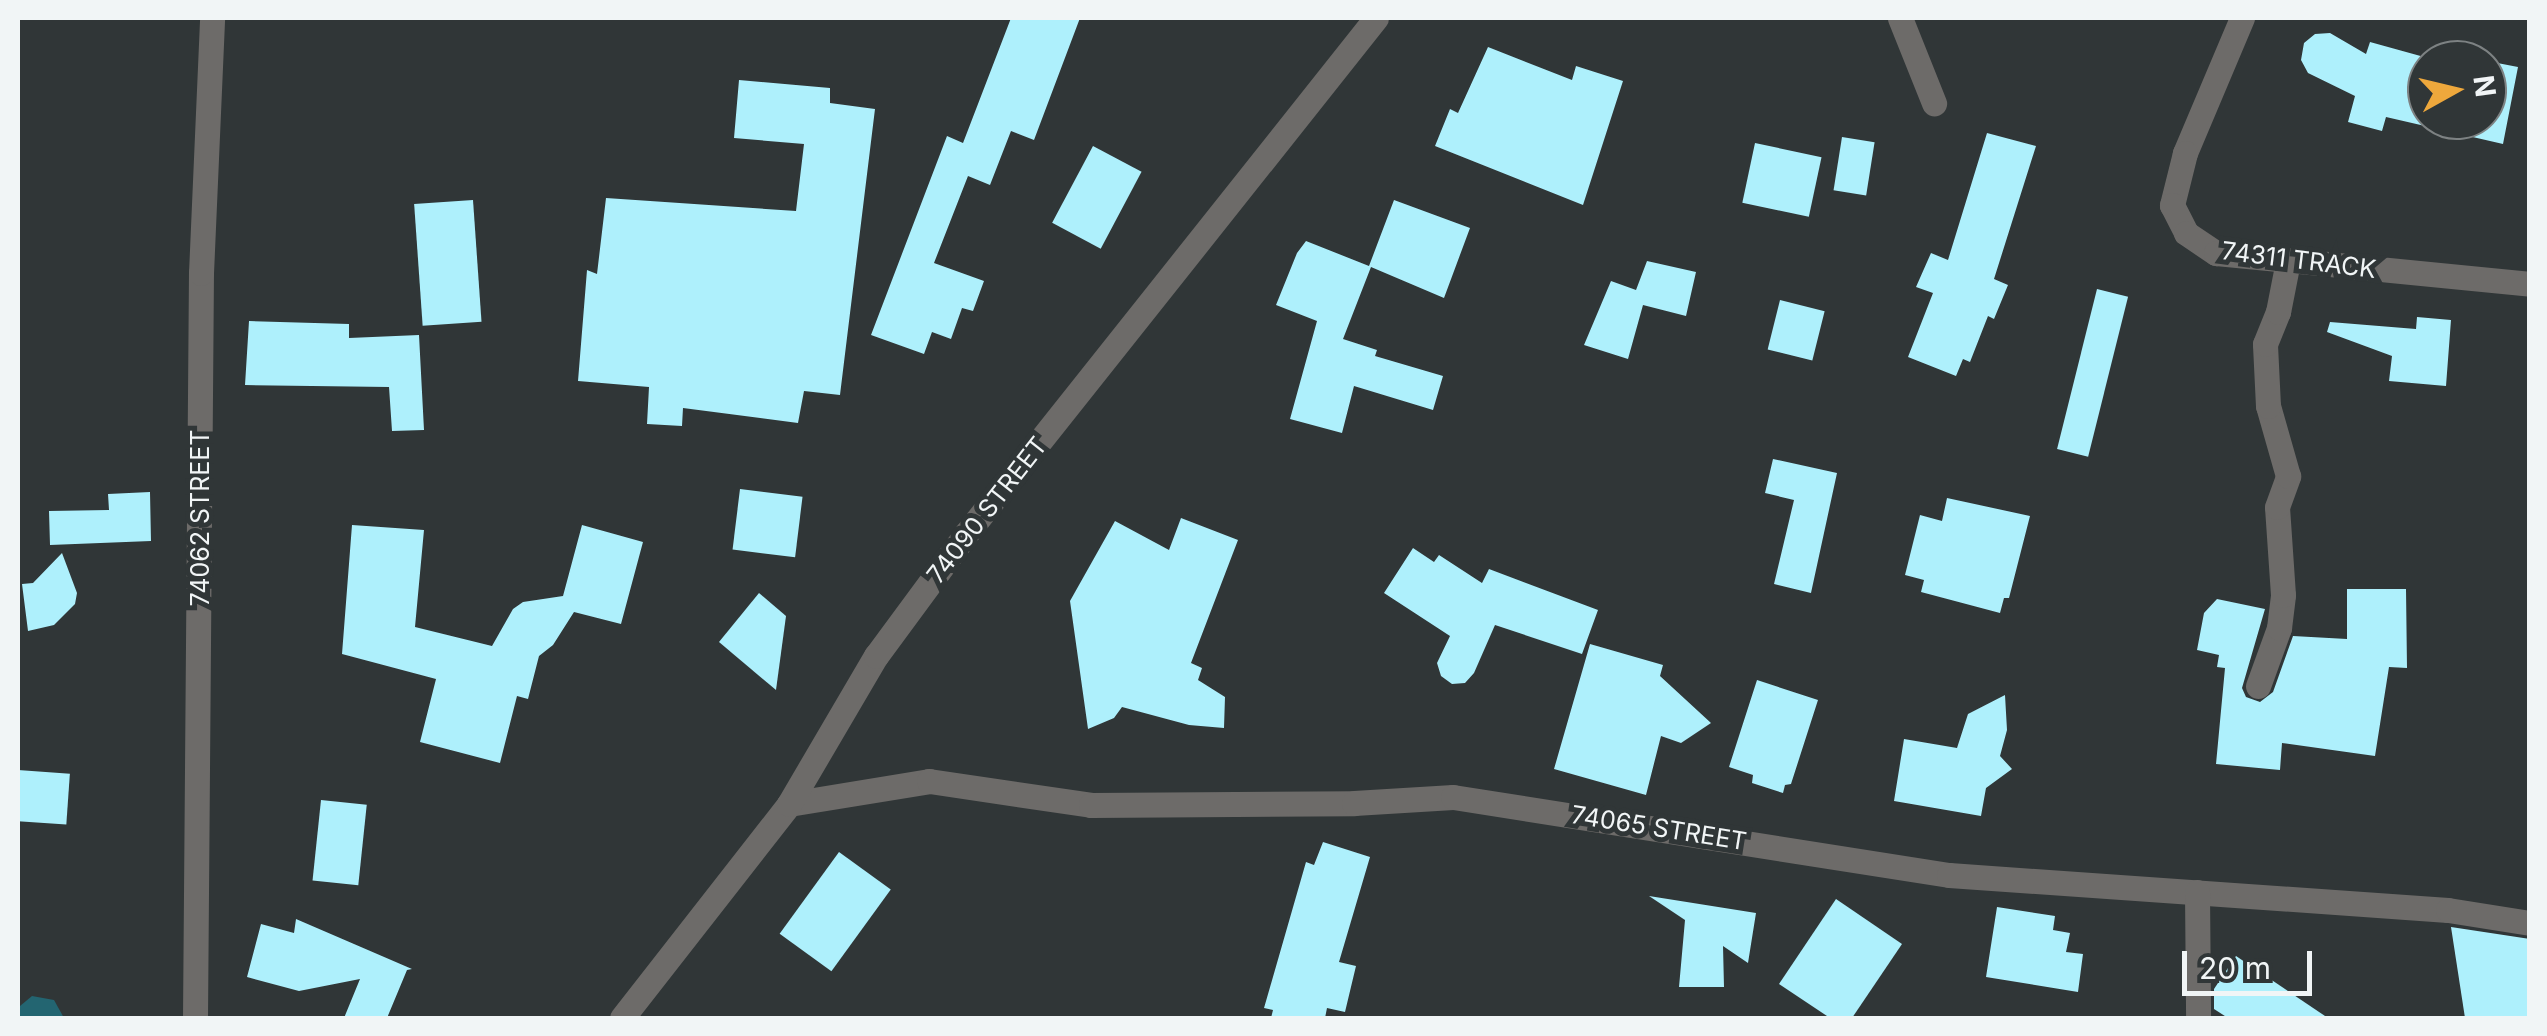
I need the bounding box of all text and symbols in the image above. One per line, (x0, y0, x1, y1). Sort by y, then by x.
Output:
north arrow (2407, 40, 2507, 140)
text: N (2466, 73, 2503, 99)
street label: 74311 TRACK (2220, 236, 2378, 284)
street label: 74062 STREET (185, 430, 215, 606)
street label: 74090 STREET (921, 431, 1053, 589)
street label: 74065 STREET (1569, 799, 1749, 857)
scale bar (2187, 931, 2317, 993)
text: 20 m (2199, 950, 2271, 986)

